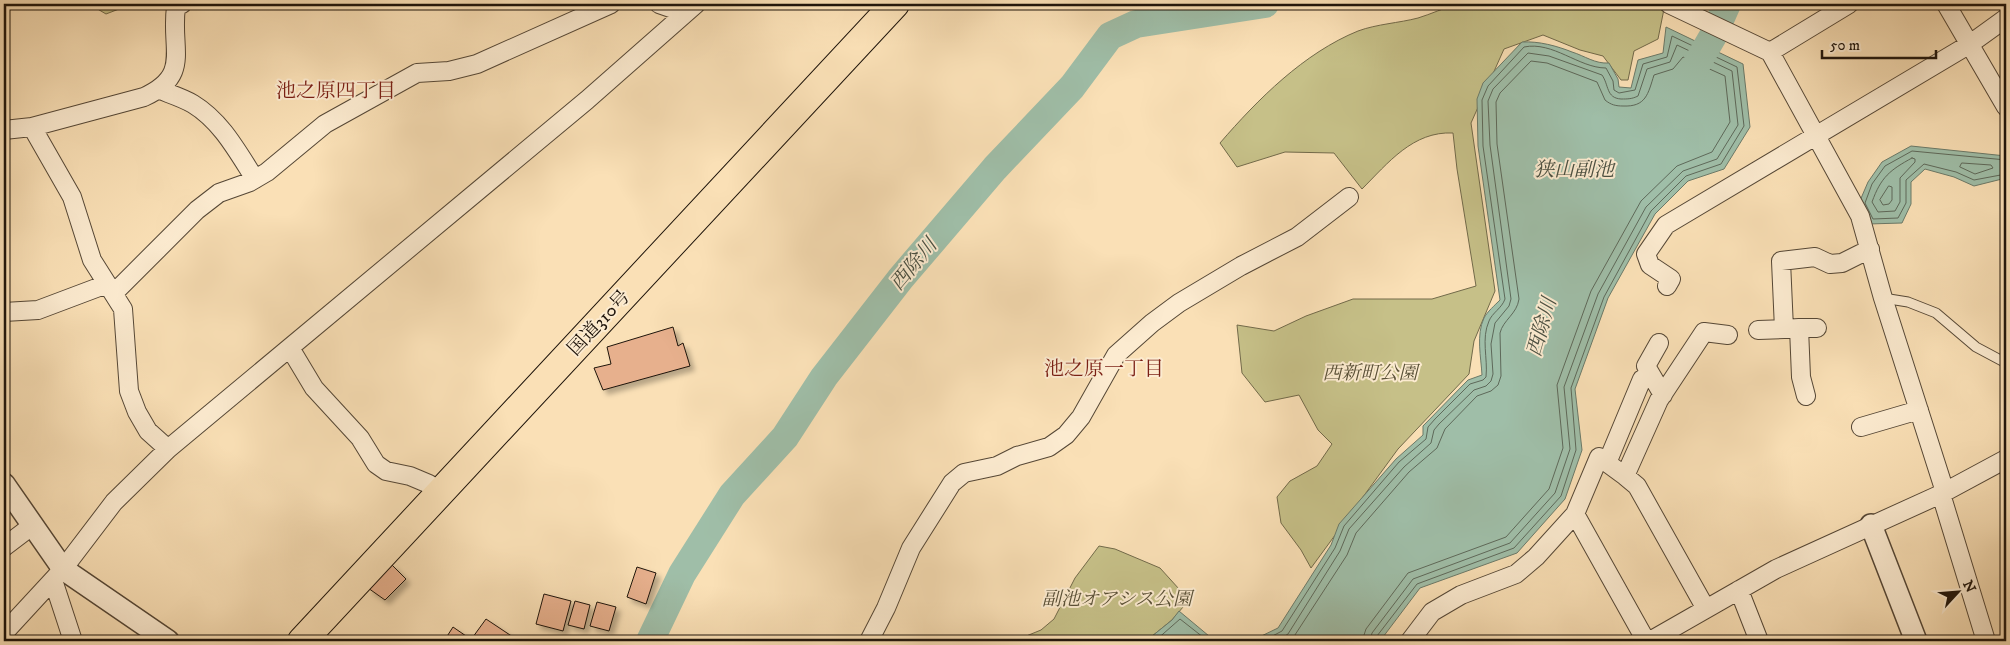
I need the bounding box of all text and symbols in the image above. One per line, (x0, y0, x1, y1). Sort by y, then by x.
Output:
scale bar (1822, 28, 1936, 60)
text: 50 m (1830, 36, 1860, 55)
district label: 池之原四丁目 (276, 79, 396, 104)
water label: 狭山副池 (1534, 158, 1616, 183)
water label: 西除川 (885, 232, 944, 296)
street label: 国道310号 (563, 285, 635, 361)
water label: 西除川 (1522, 293, 1563, 360)
district label: 池之原一丁目 (1044, 357, 1164, 382)
park label: 西新町公園 (1322, 362, 1420, 385)
north arrow (1932, 568, 1982, 618)
text: N (1958, 578, 1980, 596)
park label: 副池オアシス公園 (1042, 588, 1195, 611)

